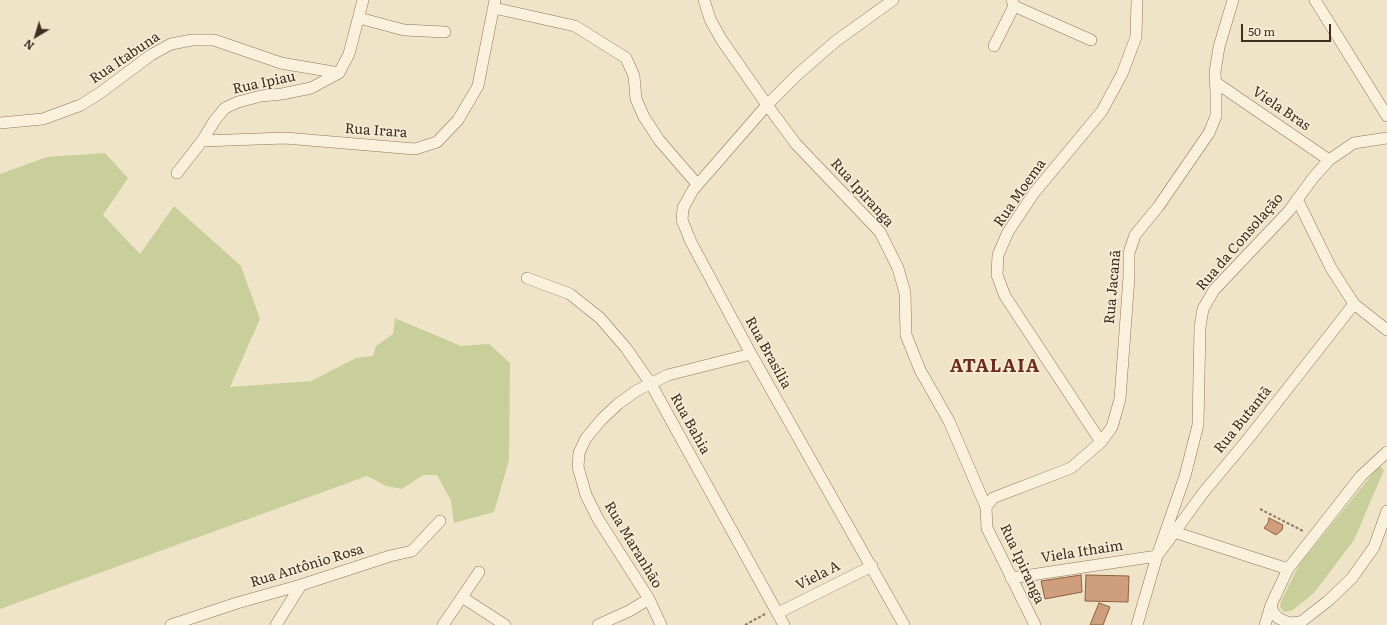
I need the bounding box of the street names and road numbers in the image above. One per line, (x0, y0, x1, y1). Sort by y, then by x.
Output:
street label: Rua Itabuna (87, 28, 163, 88)
street label: Rua Ipiau (231, 68, 297, 98)
street label: Viela Bras (1249, 83, 1313, 135)
street label: Rua Irara (344, 120, 408, 142)
street label: Rua Ipiranga (827, 155, 897, 231)
street label: Rua Moema (990, 156, 1050, 230)
street label: Rua da Consolação (1193, 190, 1287, 294)
street label: Rua Jacanã (1101, 249, 1125, 325)
street label: Rua Brasília (741, 314, 795, 392)
street label: Rua Butantã (1211, 383, 1275, 457)
street label: Rua Bahia (666, 391, 714, 457)
street label: Rua Maranhão (601, 499, 665, 591)
street label: Rua Ipiranga (996, 521, 1048, 607)
street label: Viela Ithaim (1040, 537, 1124, 567)
street label: Rua Antônio Rosa (248, 541, 366, 591)
street label: Viela A (793, 558, 843, 594)

